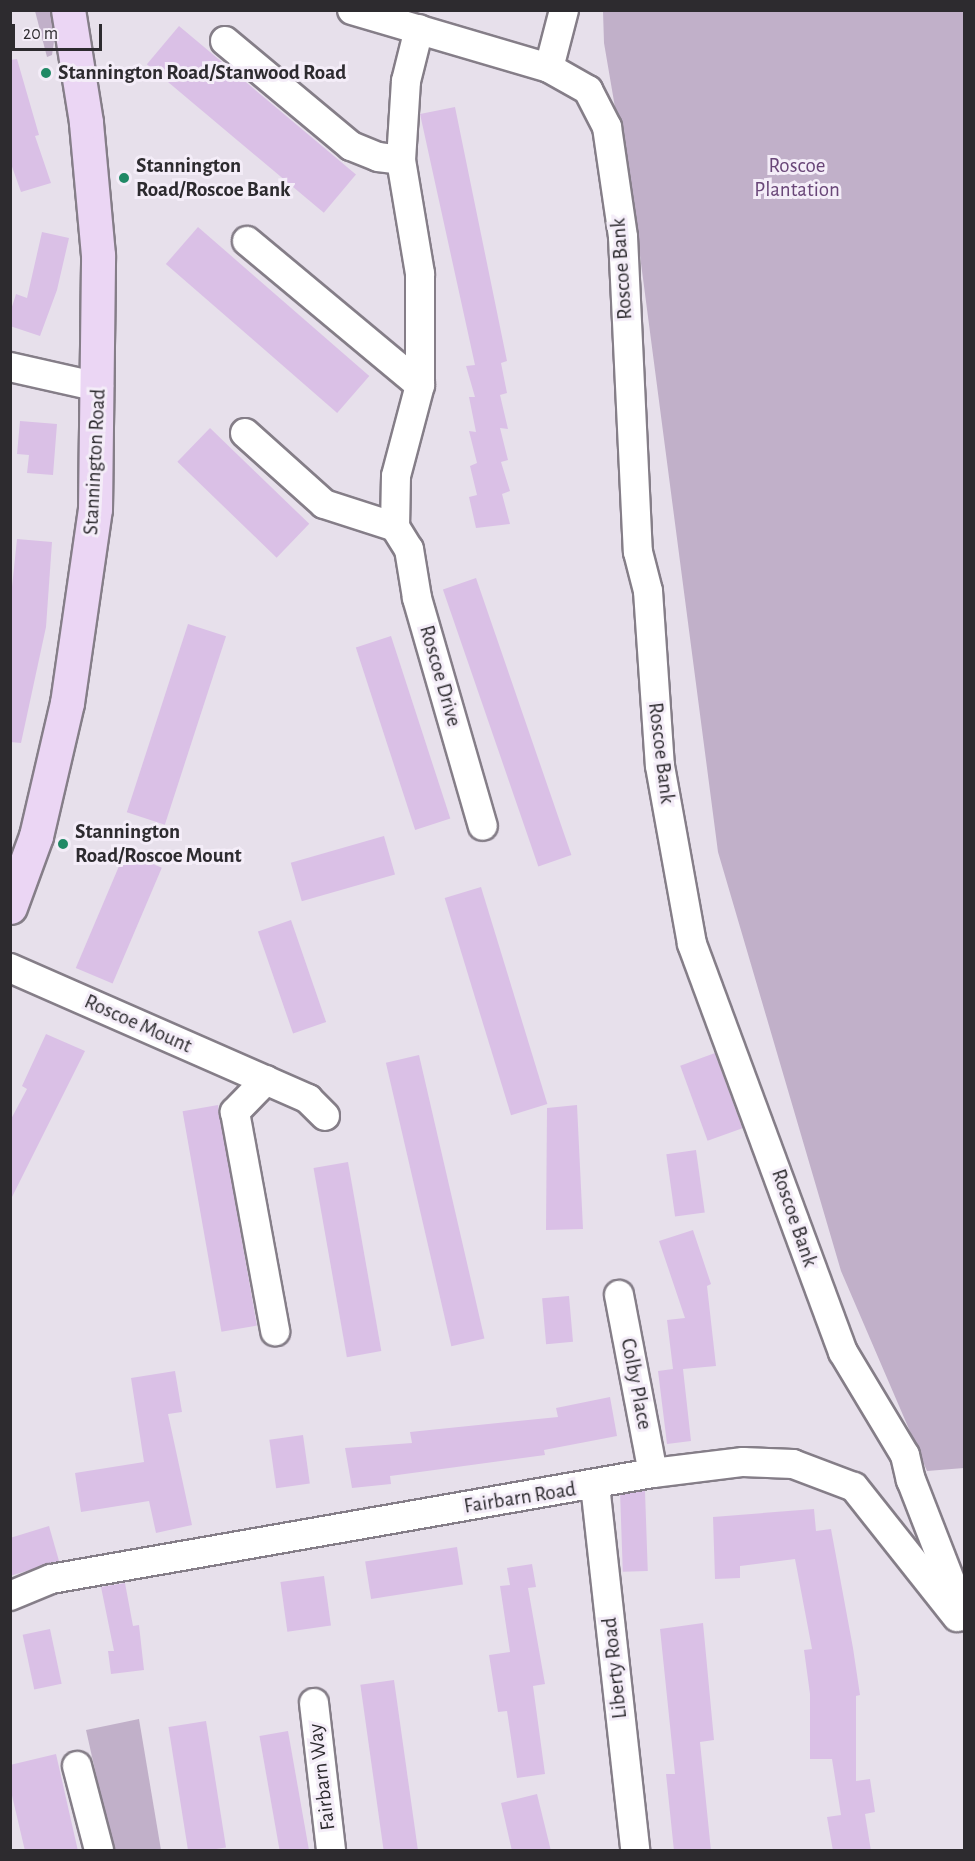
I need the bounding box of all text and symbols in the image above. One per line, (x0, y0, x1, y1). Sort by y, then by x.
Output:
scale bar (15, 12, 105, 50)
text: 20 m (23, 25, 58, 43)
place label: Stannington Road/Stanwood Road (58, 60, 346, 86)
marker: Stannington Road/Stanwood Road (39, 66, 53, 80)
place label: Stannington Road/Roscoe Bank (136, 153, 290, 203)
park label: Roscoe Plantation (754, 153, 840, 203)
marker: Stannington Road/Roscoe Bank (117, 171, 131, 185)
street label: Roscoe Bank (606, 217, 638, 321)
street label: Stannington Road (79, 388, 111, 536)
street label: Roscoe Drive (414, 622, 466, 730)
street label: Roscoe Bank (642, 701, 680, 805)
place label: Stannington Road/Roscoe Mount (75, 819, 242, 869)
marker: Stannington Road/Roscoe Mount (56, 837, 70, 851)
street label: Roscoe Mount (80, 989, 196, 1059)
street label: Roscoe Bank (766, 1166, 822, 1270)
street label: Colby Place (615, 1336, 657, 1432)
street label: Fairbarn Road (462, 1477, 578, 1519)
street label: Liberty Road (597, 1616, 633, 1720)
street label: Fairbarn Way (303, 1722, 341, 1832)

